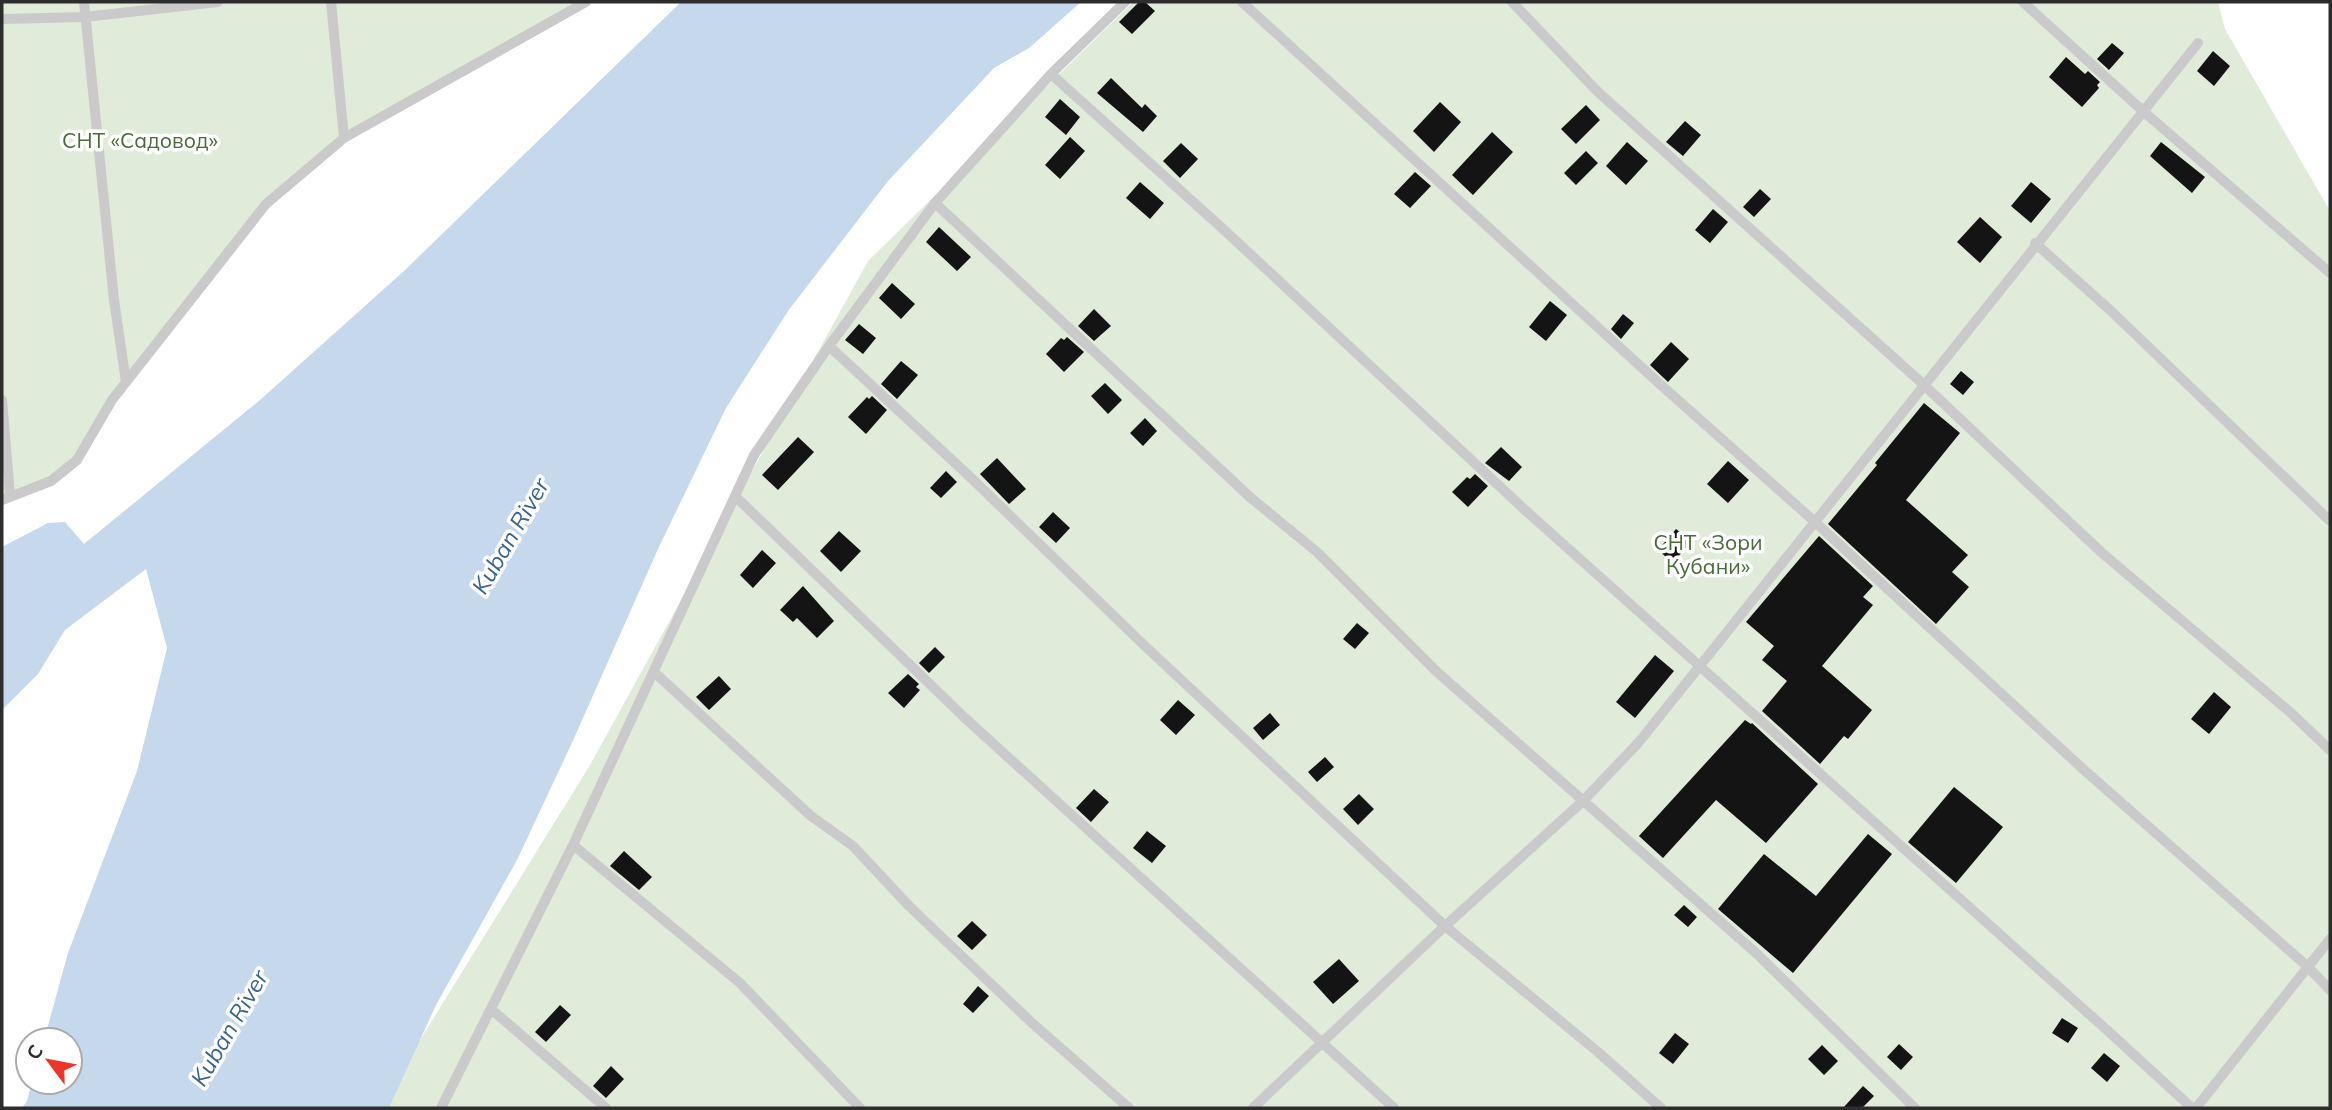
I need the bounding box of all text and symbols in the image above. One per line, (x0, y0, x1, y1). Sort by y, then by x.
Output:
park label: СНТ «Садовод» (62, 127, 218, 153)
water label: Kuban River (465, 471, 556, 599)
park label: СНТ «Зори Кубани» (1653, 529, 1763, 579)
water label: Kuban River (184, 963, 275, 1091)
north arrow (14, 1026, 84, 1096)
text: С (21, 1040, 48, 1064)

